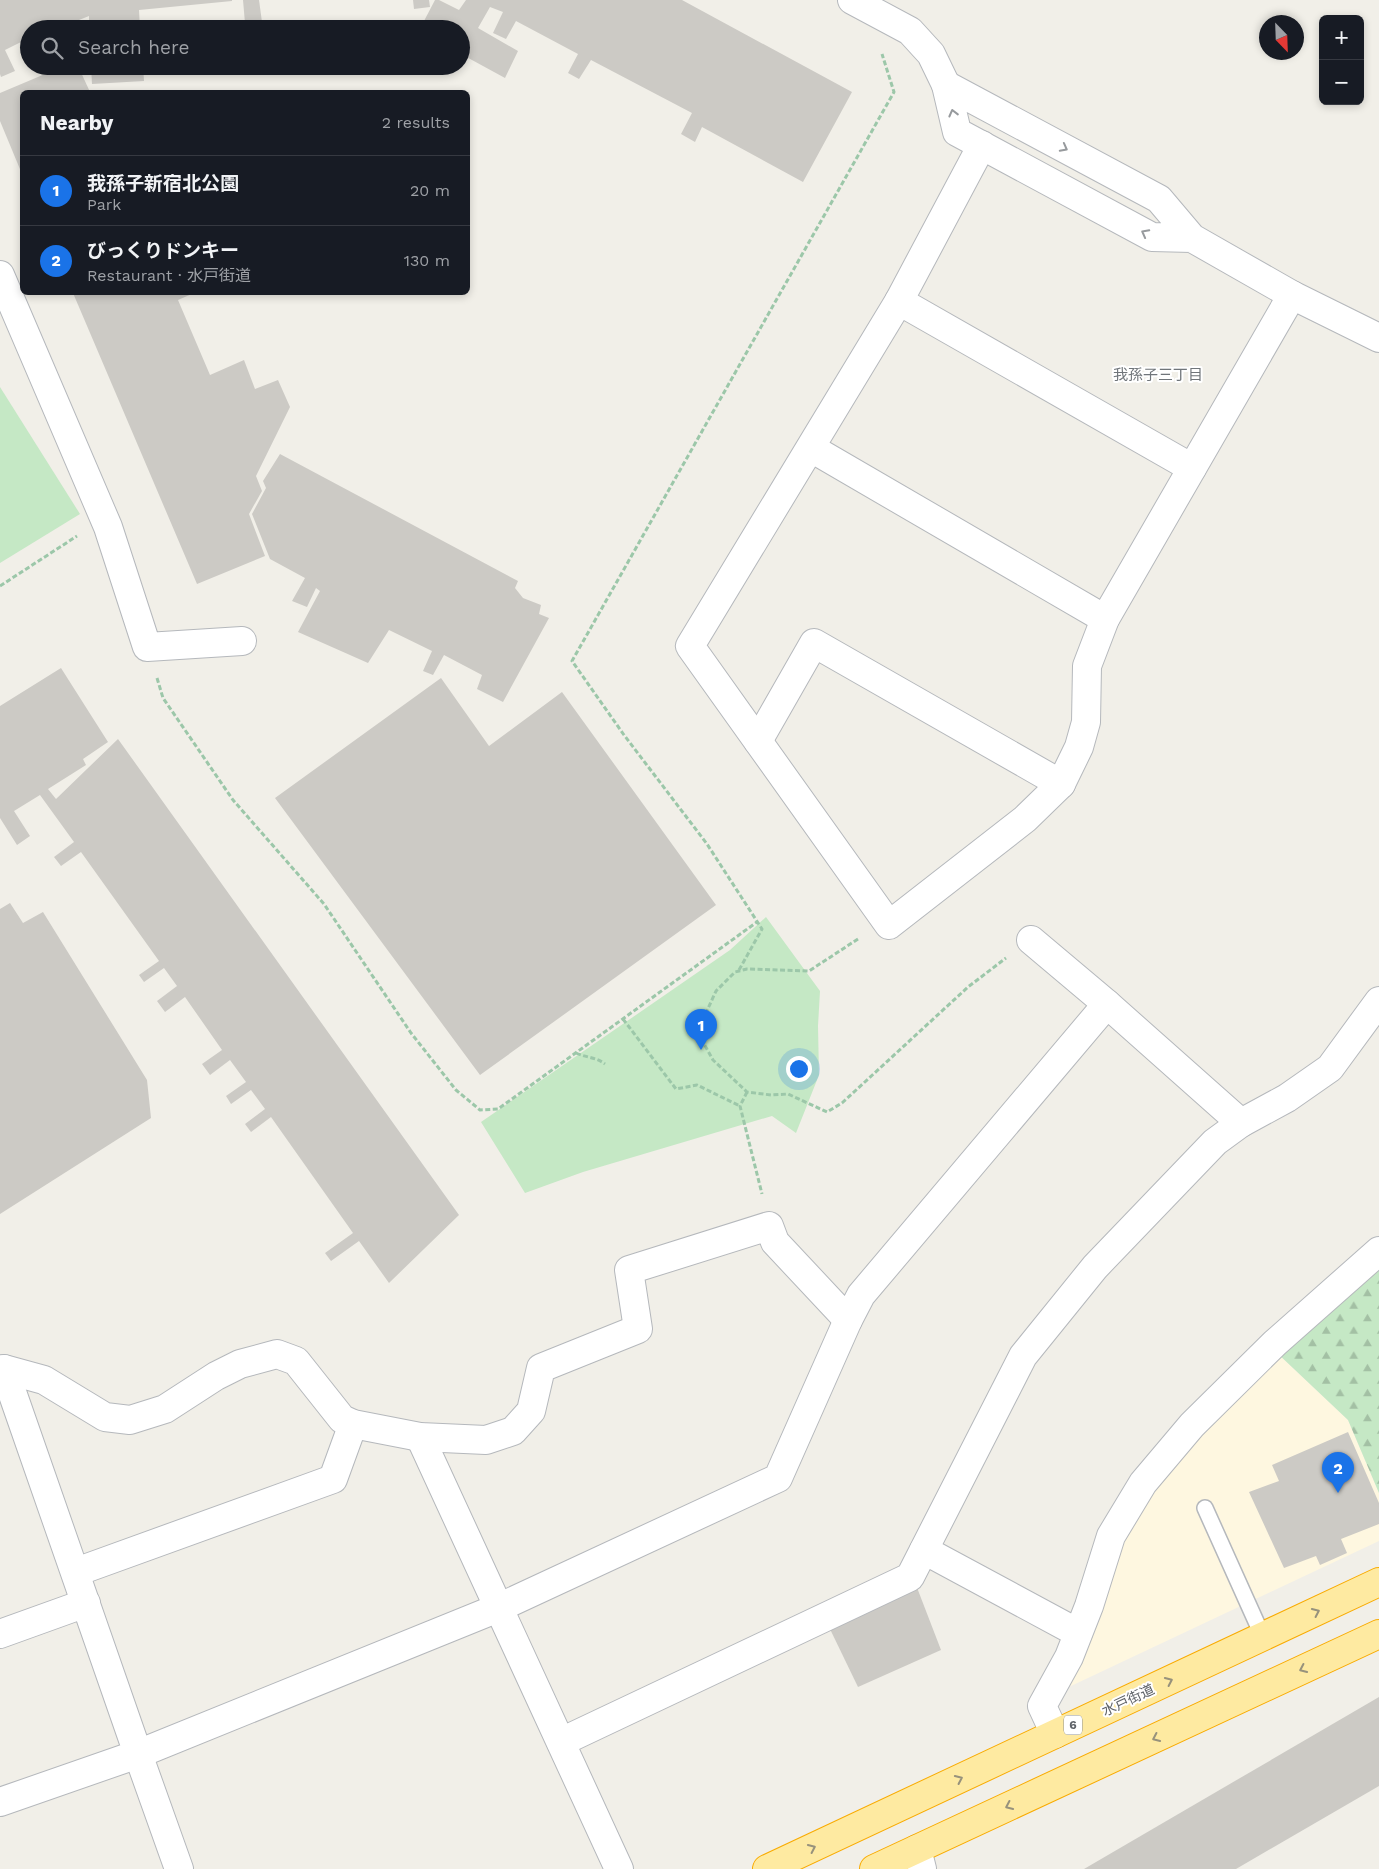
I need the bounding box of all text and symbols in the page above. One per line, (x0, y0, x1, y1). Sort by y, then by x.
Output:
north arrow (1259, 15, 1304, 60)
map controls (1319, 15, 1364, 105)
button: + (1319, 15, 1364, 60)
search box (20, 20, 470, 75)
icon: search (38, 34, 66, 62)
text: Search here (78, 36, 189, 59)
button: − (1319, 60, 1364, 105)
one-way arrow (948, 108, 959, 117)
text: Nearby (40, 110, 113, 135)
text: 2 results (382, 113, 450, 132)
one-way arrow (1059, 142, 1068, 152)
text: 我孫子新宿北公園 (87, 172, 239, 195)
text: 1 (53, 181, 59, 200)
text: 20 m (410, 181, 450, 200)
text: Park (87, 195, 121, 214)
one-way arrow (1141, 229, 1150, 239)
text: びっくりドンキー (87, 239, 239, 262)
text: 2 (51, 251, 61, 270)
text: 130 m (404, 251, 450, 270)
text: Restaurant · 水戸街道 (87, 266, 251, 285)
district label: 我孫子三丁目 (1113, 366, 1203, 384)
pin: 1 (685, 1009, 717, 1050)
your location (786, 1056, 812, 1082)
pin: 2 (1322, 1452, 1354, 1493)
one-way arrow (1311, 1607, 1320, 1618)
one-way arrow (1299, 1663, 1308, 1673)
one-way arrow (1164, 1676, 1173, 1687)
street label: 水戸街道 (1099, 1681, 1157, 1719)
road number: 6 (1064, 1716, 1082, 1734)
one-way arrow (1152, 1731, 1161, 1742)
one-way arrow (954, 1775, 963, 1786)
one-way arrow (1005, 1800, 1014, 1811)
one-way arrow (807, 1844, 816, 1855)

